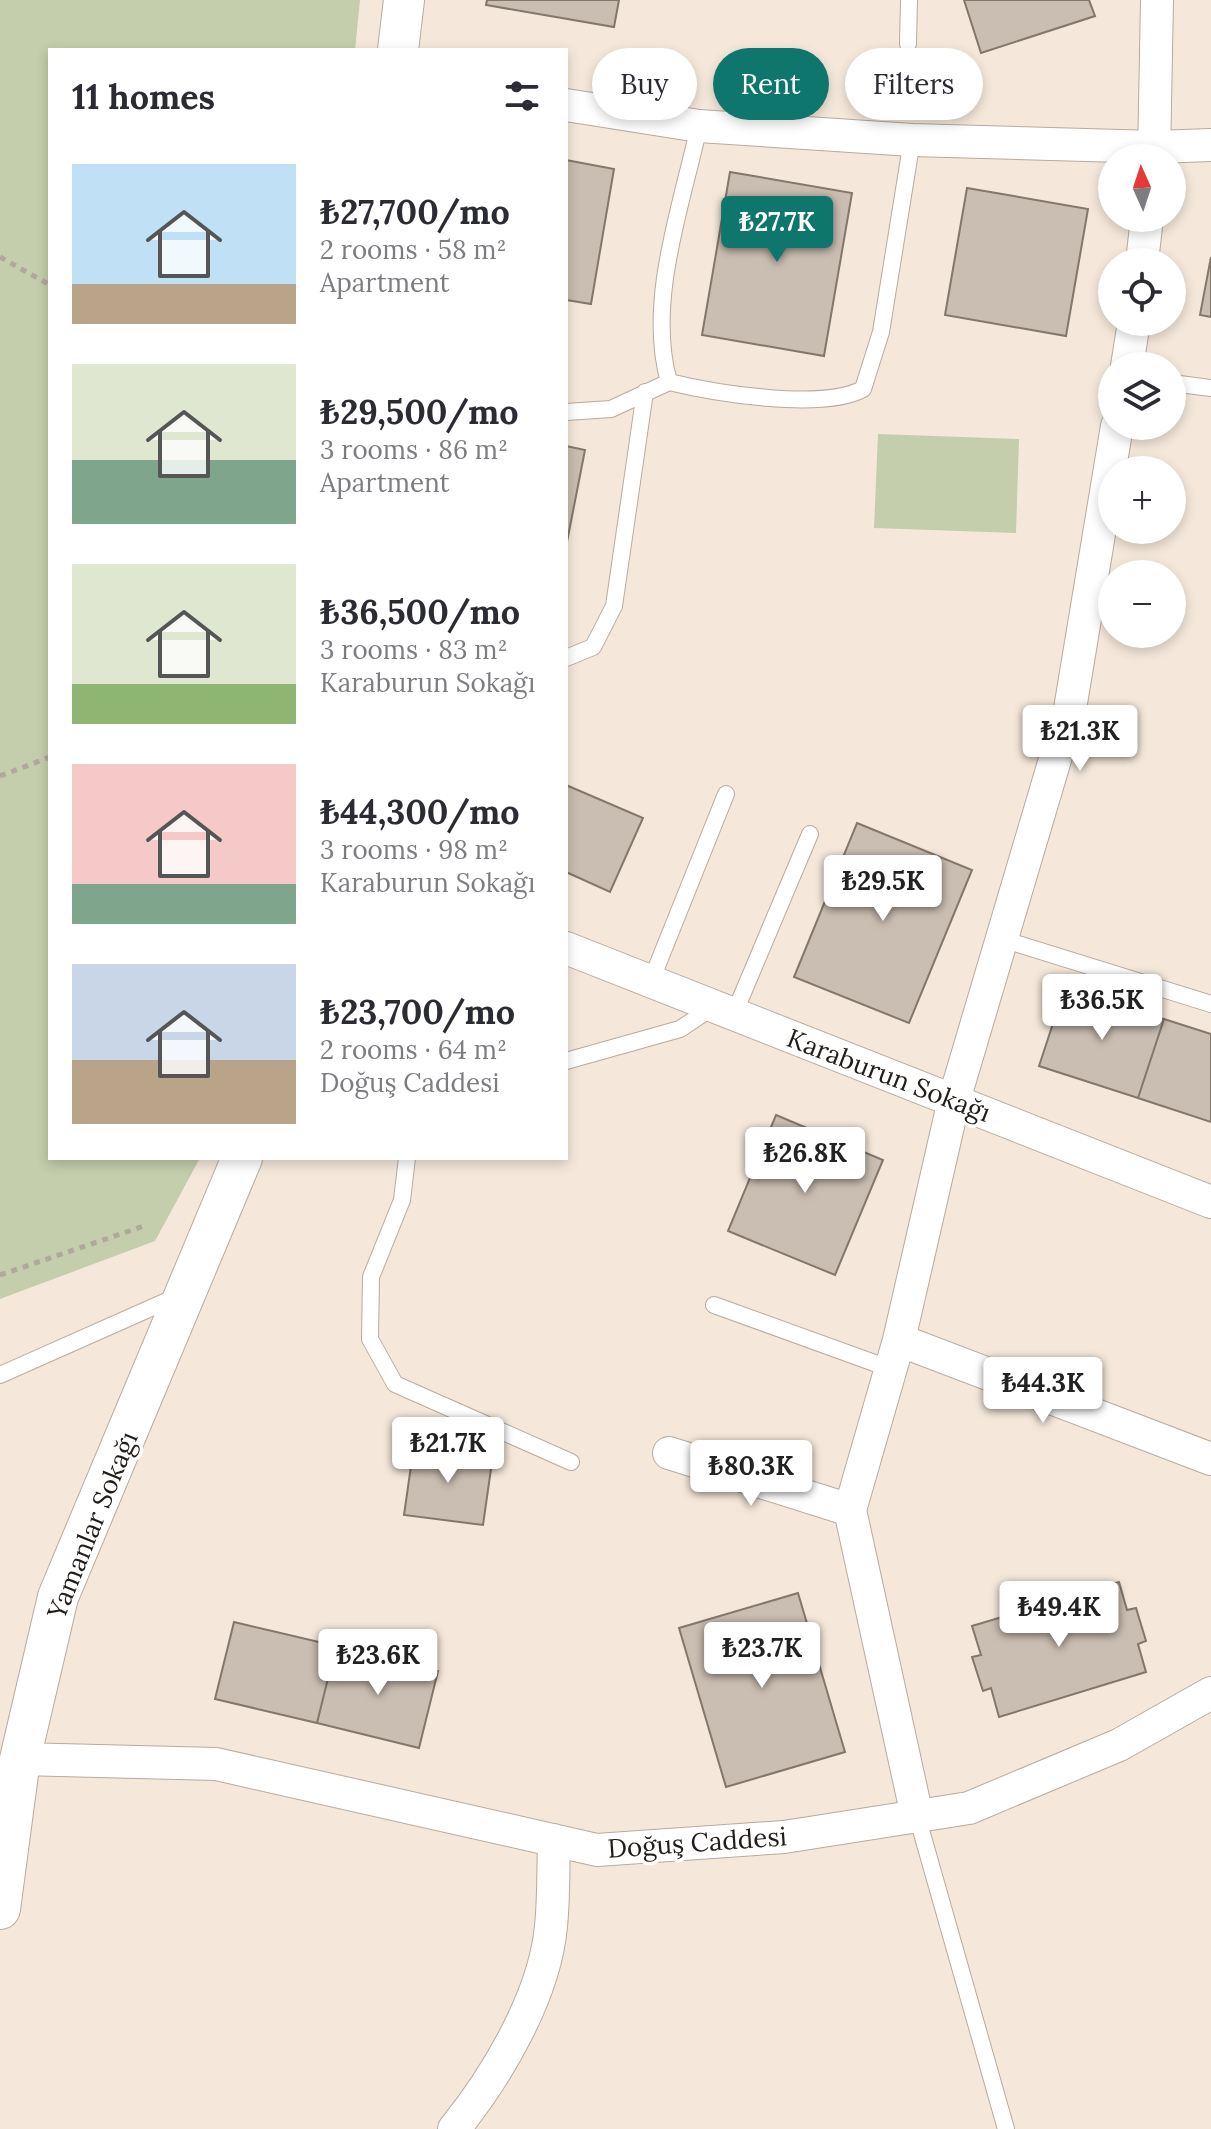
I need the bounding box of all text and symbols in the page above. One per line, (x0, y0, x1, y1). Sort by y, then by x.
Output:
chip: Buy (592, 48, 697, 120)
chip: Rent (713, 48, 829, 120)
chip: Filters (845, 48, 983, 120)
icon: filters (500, 74, 544, 118)
text: 11 homes (72, 75, 215, 118)
north arrow (1098, 144, 1186, 232)
map controls (1098, 144, 1186, 648)
text: ₺27,700/mo (320, 190, 510, 233)
icon: home (136, 196, 232, 292)
pin: ₺27.7K (712, 196, 842, 264)
text: ₺27.7K (739, 205, 815, 238)
text: 2 rooms · 58 m² (320, 233, 507, 266)
button: locate (1098, 248, 1186, 336)
text: Apartment (320, 266, 450, 299)
button: layers (1098, 352, 1186, 440)
text: ₺29,500/mo (320, 390, 519, 433)
icon: home (136, 396, 232, 492)
text: 3 rooms · 86 m² (320, 433, 508, 466)
button: + (1098, 456, 1186, 544)
text: Apartment (320, 466, 450, 499)
button: − (1098, 560, 1186, 648)
text: ₺36,500/mo (320, 590, 520, 633)
icon: home (136, 596, 232, 692)
text: 3 rooms · 83 m² (320, 633, 507, 666)
text: Karaburun Sokağı (320, 666, 535, 699)
pin: ₺21.3K (1015, 705, 1145, 773)
text: ₺21.3K (1041, 714, 1119, 747)
text: ₺44,300/mo (320, 790, 520, 833)
icon: home (136, 796, 232, 892)
text: 3 rooms · 98 m² (320, 833, 508, 866)
pin: ₺29.5K (818, 855, 948, 923)
text: ₺29.5K (842, 864, 924, 897)
text: Karaburun Sokağı (320, 866, 535, 899)
pin: ₺36.5K (1037, 974, 1167, 1042)
text: ₺36.5K (1060, 983, 1144, 1016)
text: ₺23,700/mo (320, 990, 515, 1033)
icon: home (136, 996, 232, 1092)
street label: Karaburun Sokağı (783, 1021, 995, 1129)
text: 2 rooms · 64 m² (320, 1033, 507, 1066)
text: Doğuş Caddesi (320, 1066, 499, 1099)
pin: ₺26.8K (740, 1127, 870, 1195)
text: ₺26.8K (763, 1136, 847, 1169)
pin: ₺44.3K (978, 1357, 1108, 1425)
text: ₺44.3K (1001, 1366, 1085, 1399)
pin: ₺21.7K (383, 1417, 513, 1485)
street label: Yamanlar Sokağı (39, 1426, 145, 1625)
text: ₺21.7K (410, 1426, 486, 1459)
pin: ₺80.3K (686, 1440, 816, 1508)
text: ₺80.3K (708, 1449, 794, 1482)
pin: ₺49.4K (994, 1581, 1124, 1649)
text: ₺49.4K (1018, 1590, 1100, 1623)
pin: ₺23.7K (697, 1622, 827, 1690)
pin: ₺23.6K (313, 1629, 443, 1697)
text: ₺23.7K (722, 1631, 802, 1664)
text: ₺23.6K (336, 1638, 420, 1671)
street label: Doğuş Caddesi (606, 1819, 788, 1865)

